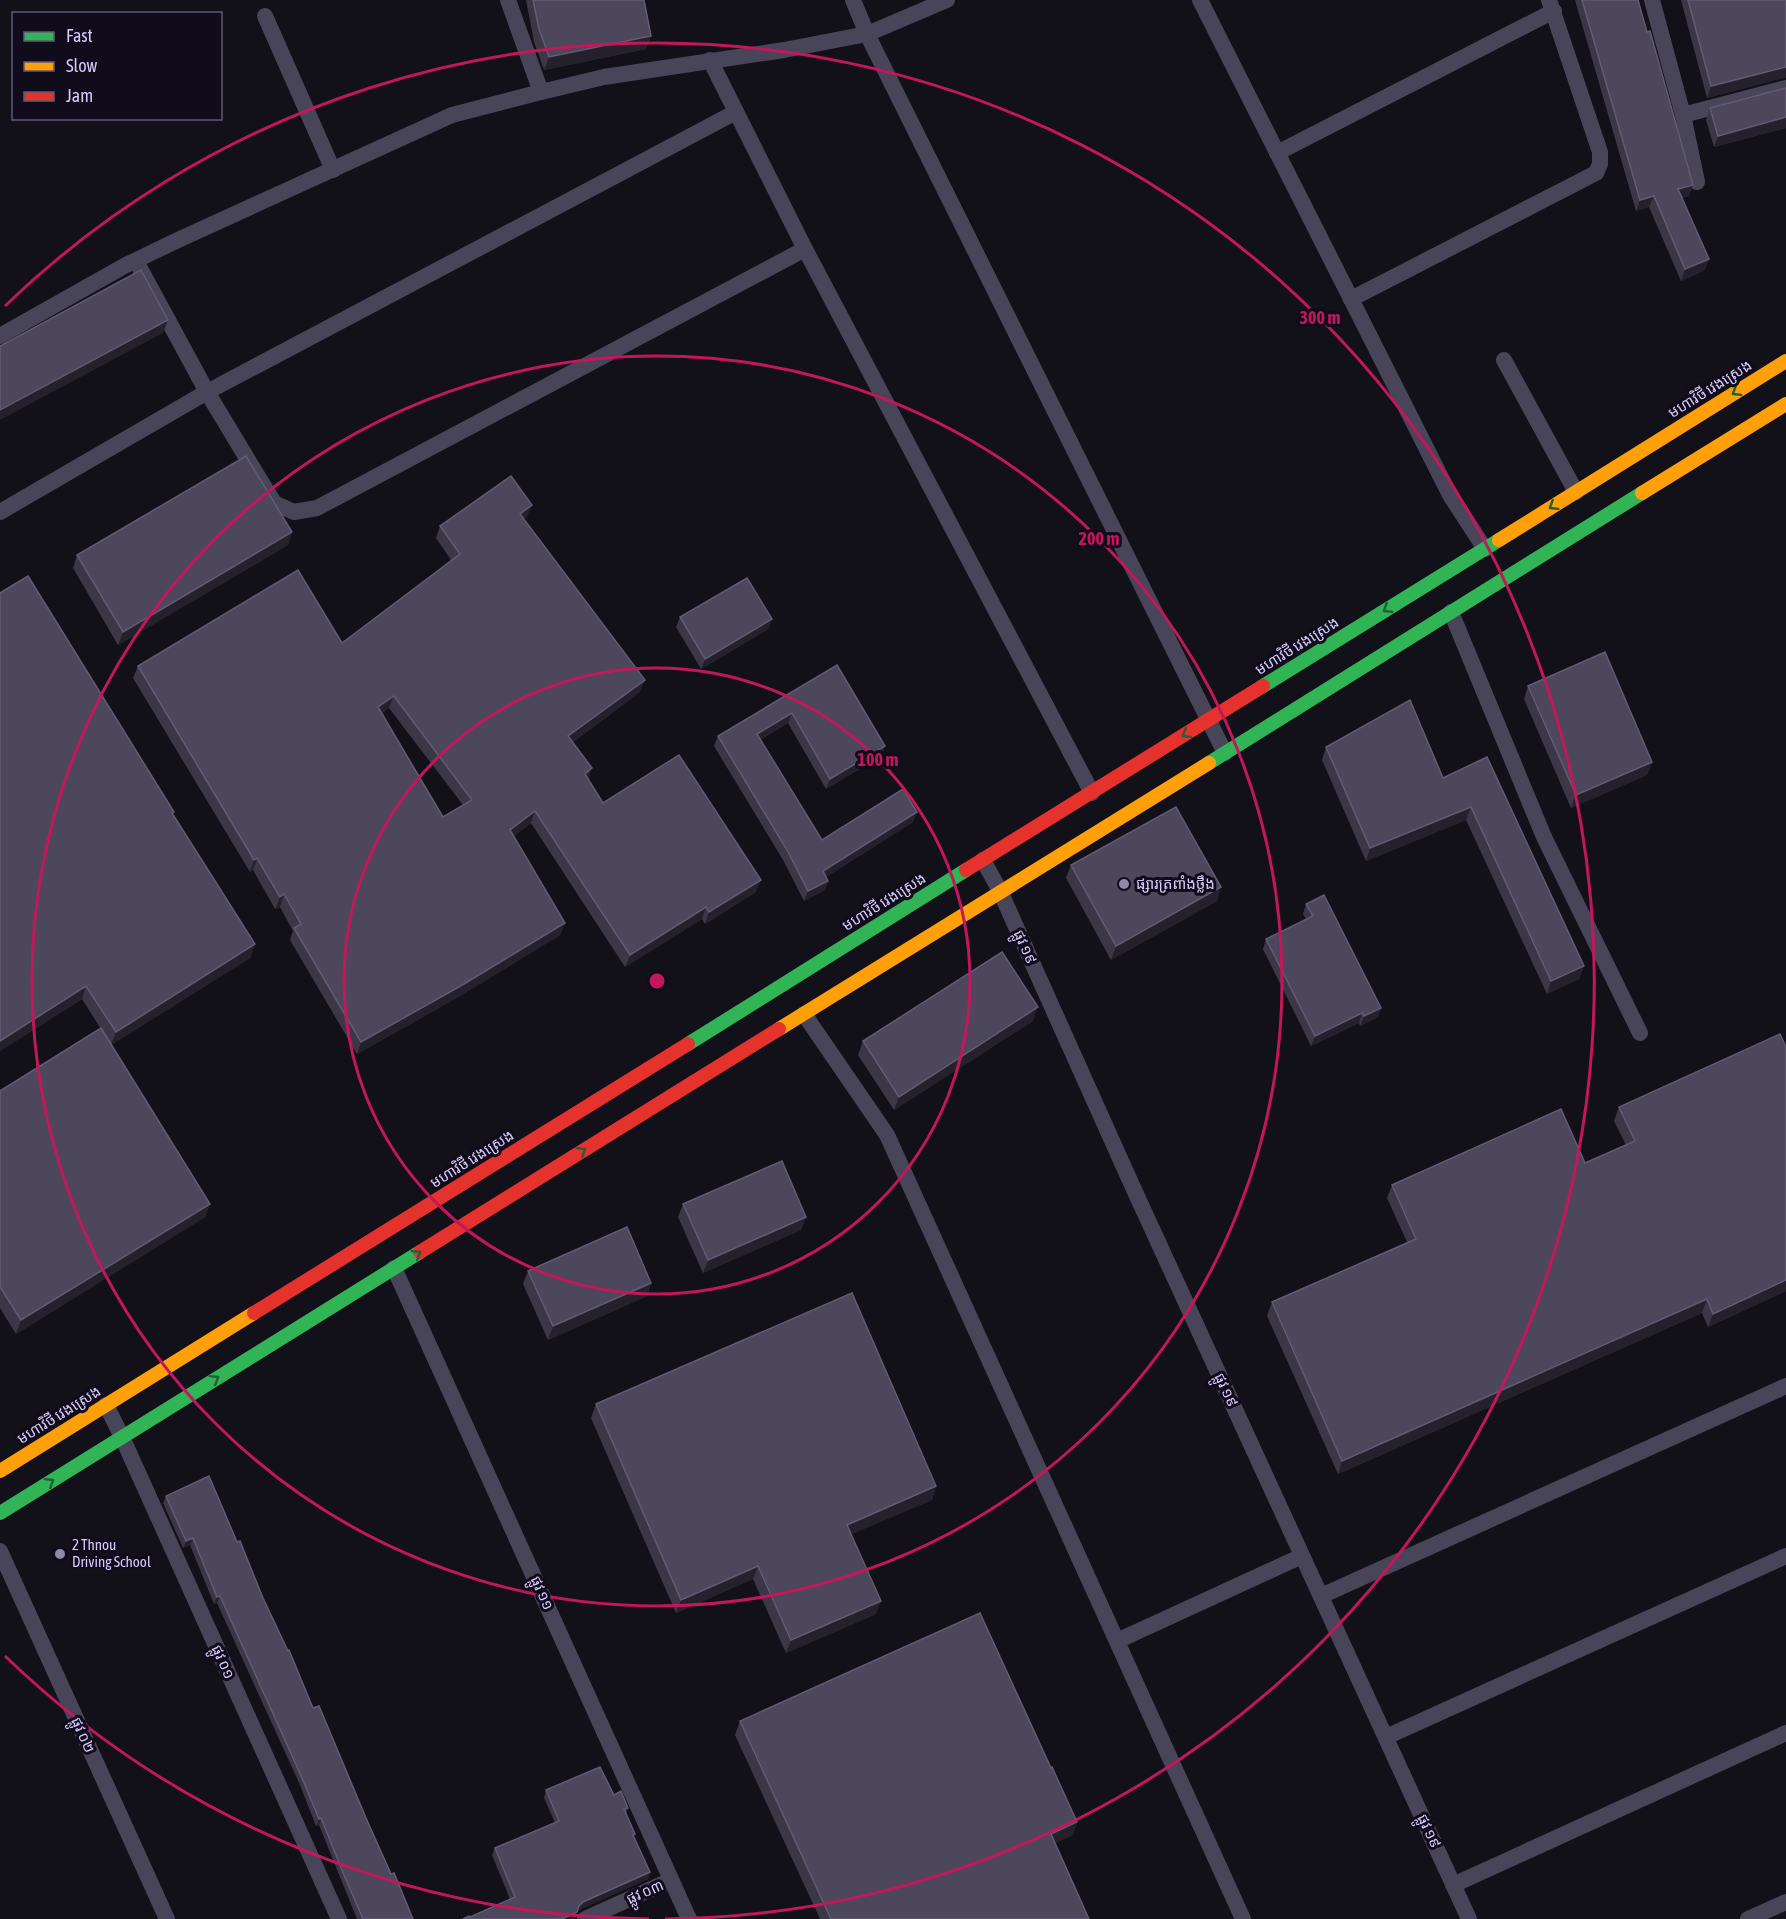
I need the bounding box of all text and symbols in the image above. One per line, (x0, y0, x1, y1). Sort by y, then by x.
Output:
legend (12, 12, 222, 120)
text: Fast (66, 25, 93, 46)
text: Slow (66, 55, 97, 76)
text: Jam (66, 85, 93, 106)
text: 300 m (1300, 307, 1340, 328)
street label: មហាវិថី វេងស្រេង (1665, 356, 1755, 422)
one-way arrow (1732, 385, 1742, 397)
one-way arrow (1549, 499, 1559, 511)
text: 200 m (1079, 528, 1119, 549)
one-way arrow (1383, 602, 1393, 614)
street label: មហាវិថី វេងស្រេង (1252, 613, 1342, 679)
one-way arrow (1182, 727, 1192, 739)
text: 100 m (858, 749, 898, 770)
street label: មហាវិថី វេងស្រេង (839, 869, 929, 935)
place label: ផ្សារត្រពាំងថ្លឹង (1136, 875, 1215, 893)
marker: ផ្សារត្រពាំងថ្លឹង (1117, 877, 1131, 891)
street label: ផ្លូវ ១៩ (1005, 927, 1040, 969)
centre of rings (647, 971, 667, 991)
street label: មហាវិថី វេងស្រេង (427, 1126, 517, 1192)
one-way arrow (576, 1148, 587, 1159)
one-way arrow (411, 1250, 421, 1262)
street label: ផ្លូវ ១៩ (1206, 1370, 1242, 1412)
one-way arrow (209, 1376, 220, 1387)
street label: មហាវិថី វេងស្រេង (14, 1382, 104, 1448)
one-way arrow (44, 1477, 54, 1489)
place label: 2 Thnou Driving School (72, 1536, 151, 1570)
marker: 2 Thnou Driving School (53, 1547, 67, 1561)
street label: ផ្លូវ ១១ (522, 1573, 557, 1615)
street label: ផ្លូវ ០១ (203, 1642, 238, 1684)
street label: ផ្លូវ ០២ (63, 1714, 99, 1757)
street label: ផ្លូវ ១៩ (1409, 1811, 1445, 1853)
street label: ផ្លូវ ០៣ (624, 1876, 668, 1912)

